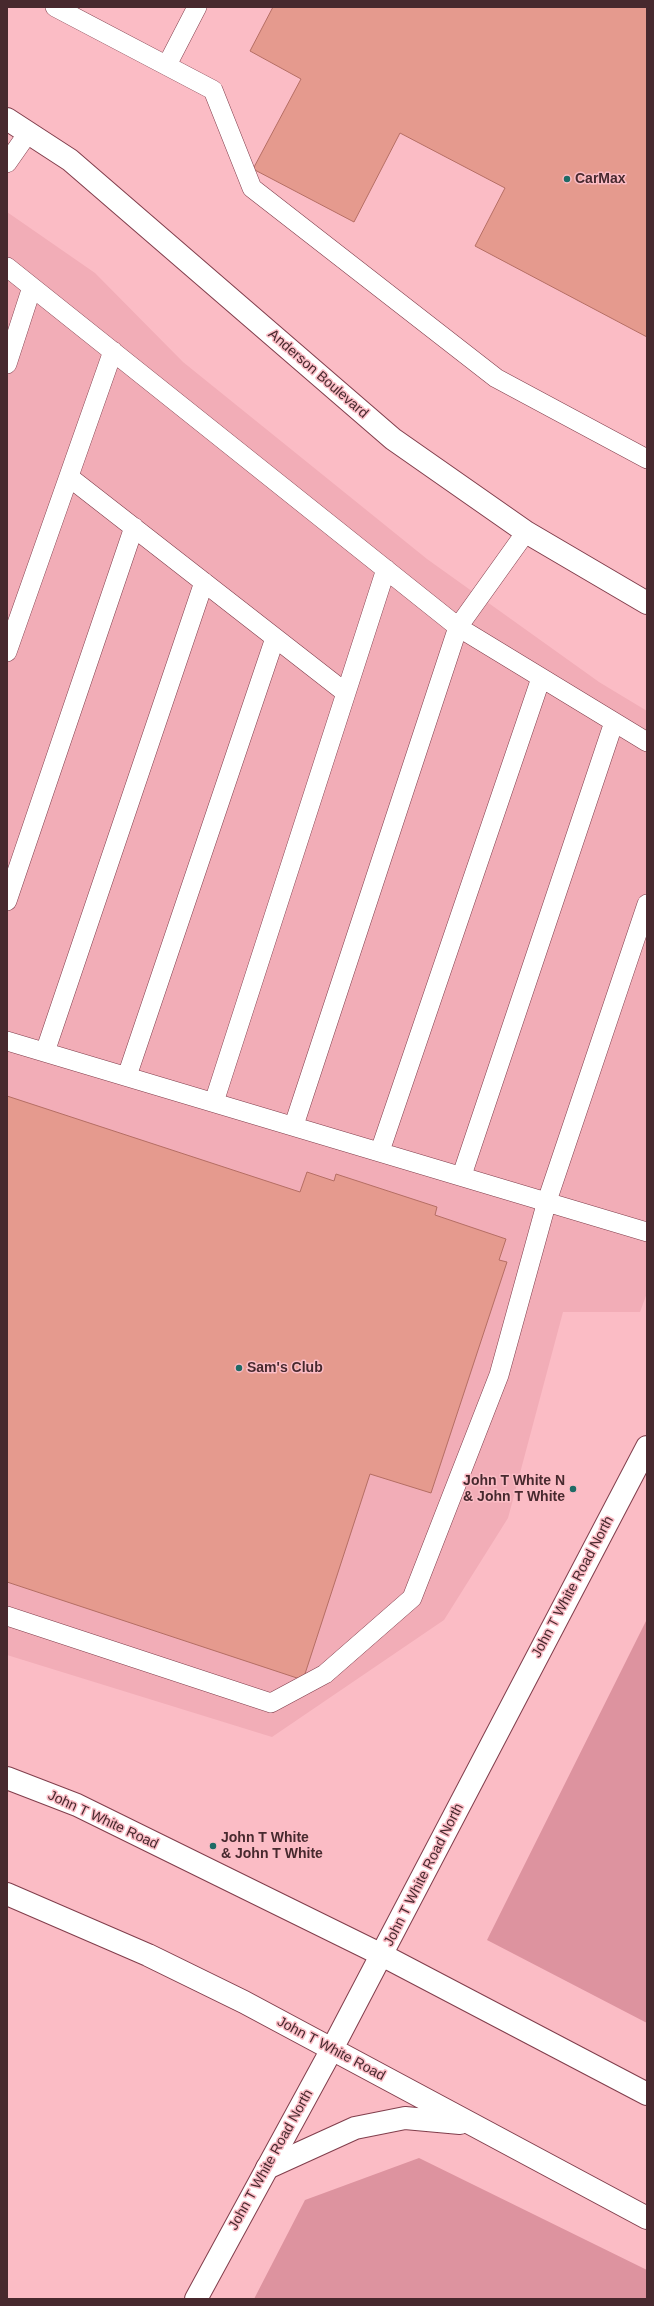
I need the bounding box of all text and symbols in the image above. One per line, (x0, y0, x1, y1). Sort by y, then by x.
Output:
place label: CarMax (575, 171, 626, 187)
marker: CarMax (562, 174, 572, 184)
street label: Anderson Boulevard (265, 326, 371, 422)
place label: Sam's Club (247, 1360, 323, 1376)
marker: Sam's Club (234, 1363, 244, 1373)
place label: John T White N & John T White (463, 1473, 565, 1506)
marker: John T White N & John T White (568, 1484, 578, 1494)
street label: John T White Road North (529, 1513, 617, 1661)
street label: John T White Road (45, 1787, 161, 1853)
street label: John T White Road North (381, 1801, 467, 1949)
place label: John T White & John T White (221, 1830, 323, 1862)
marker: John T White & John T White (208, 1841, 218, 1851)
street label: John T White Road (274, 2013, 388, 2085)
street label: John T White Road North (225, 2087, 317, 2233)

